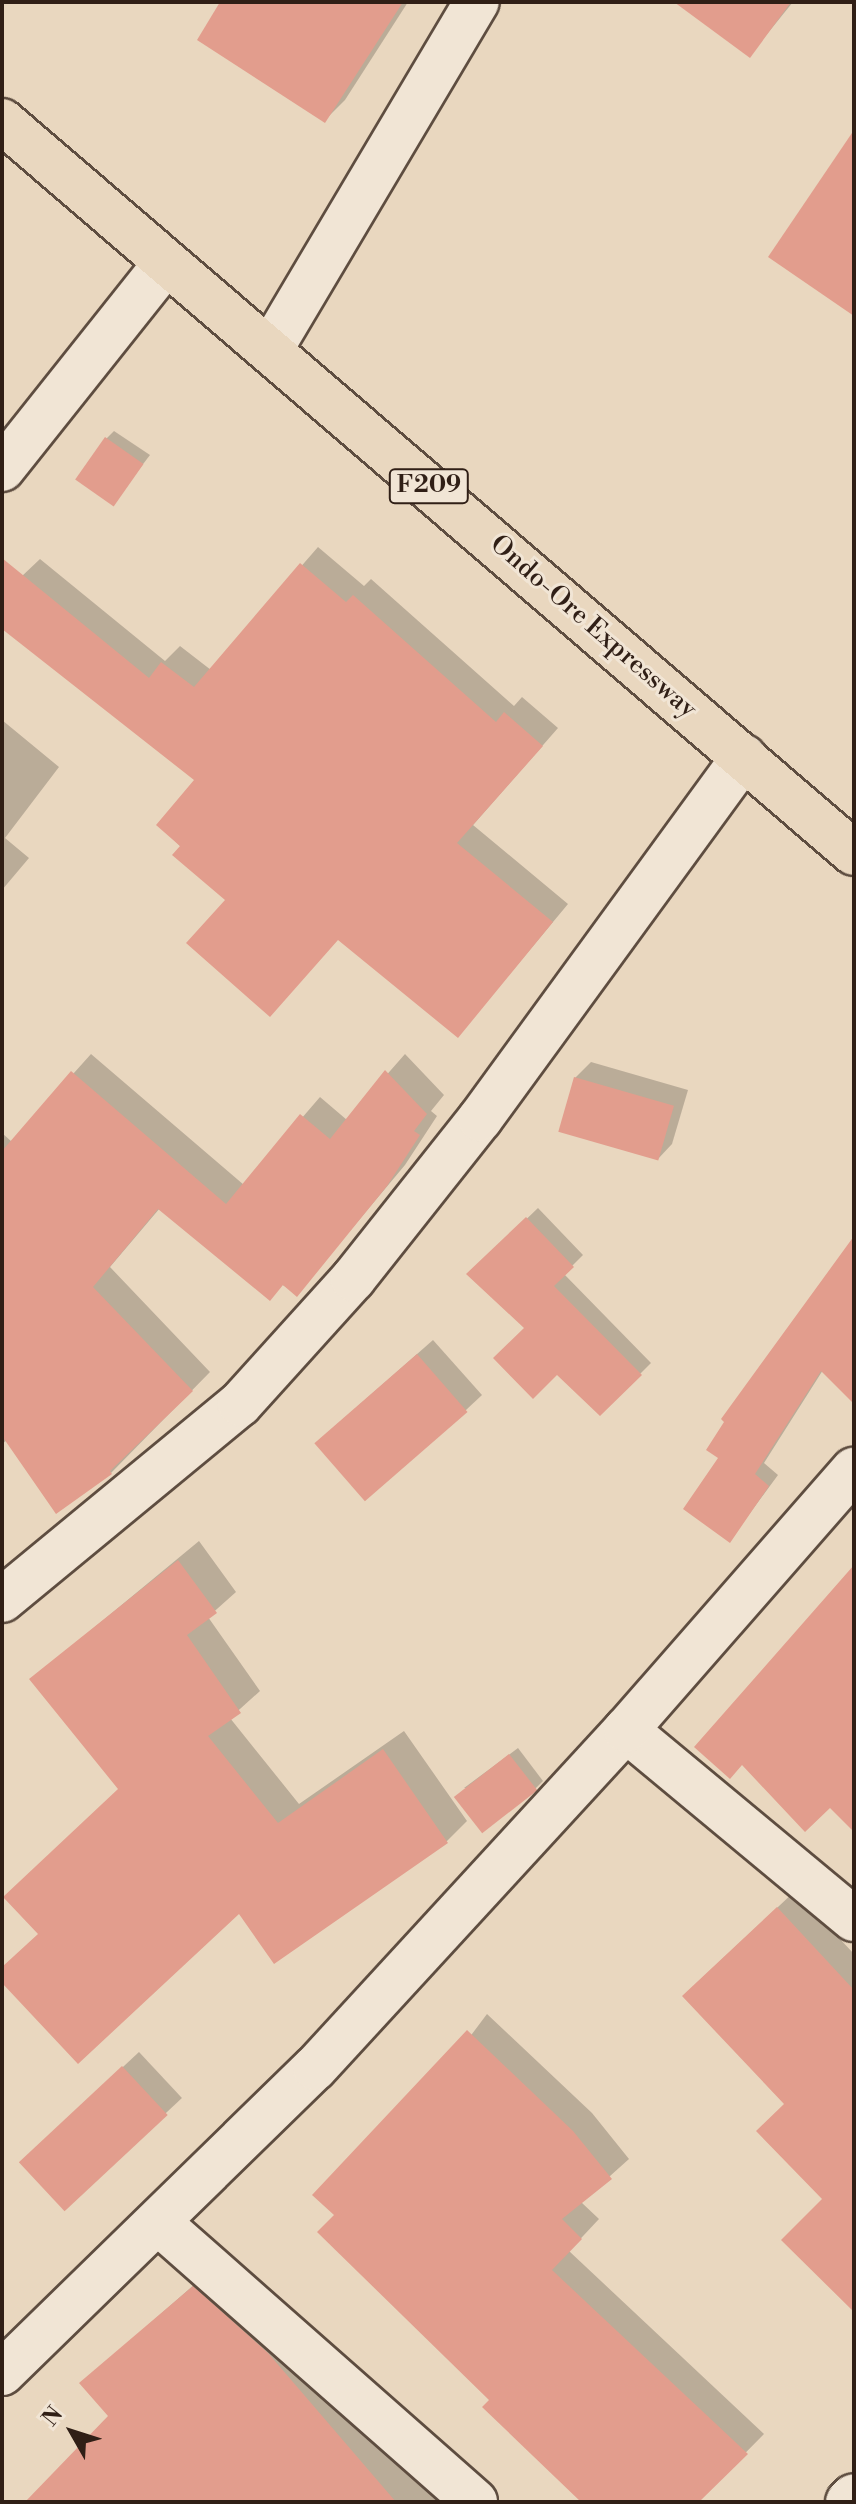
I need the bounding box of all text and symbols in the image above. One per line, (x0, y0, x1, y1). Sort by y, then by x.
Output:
road number: F209 (387, 466, 471, 506)
street label: Ondo-Ore Expressway (483, 529, 703, 725)
north arrow (32, 2392, 112, 2472)
text: N (37, 2401, 69, 2432)

